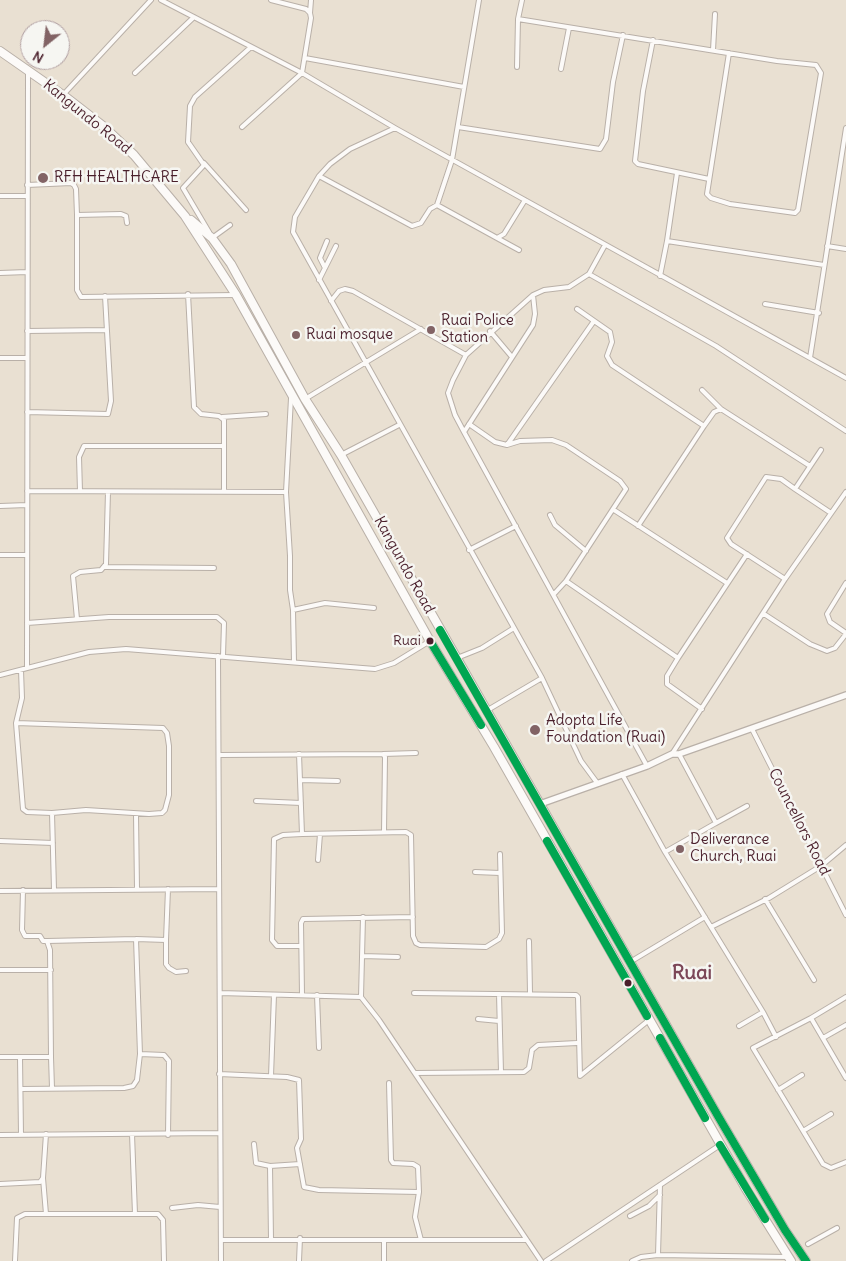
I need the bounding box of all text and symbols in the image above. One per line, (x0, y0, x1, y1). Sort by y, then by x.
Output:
north arrow (20, 20, 70, 70)
text: N (30, 47, 47, 67)
street label: Kangundo Road (39, 76, 135, 158)
place label: RFH HEALTHCARE (54, 169, 179, 187)
marker: RFH HEALTHCARE (36, 171, 50, 185)
place label: Ruai Police Station (441, 312, 514, 347)
marker: Ruai Police Station (425, 324, 437, 336)
place label: Ruai mosque (306, 326, 393, 344)
marker: Ruai mosque (290, 329, 302, 341)
street label: Kangundo Road (370, 513, 438, 617)
place label: Ruai (393, 633, 421, 649)
marker: Ruai (425, 636, 435, 646)
place label: Adopta Life Foundation (Ruai) (546, 712, 665, 747)
marker: Adopta Life Foundation (Ruai) (528, 723, 542, 737)
street label: Councellors Road (764, 765, 834, 879)
place label: Deliverance Church, Ruai (690, 831, 776, 866)
marker: Deliverance Church, Ruai (674, 843, 686, 855)
district label: Ruai (672, 961, 712, 985)
unlabelled marker (623, 978, 633, 988)

